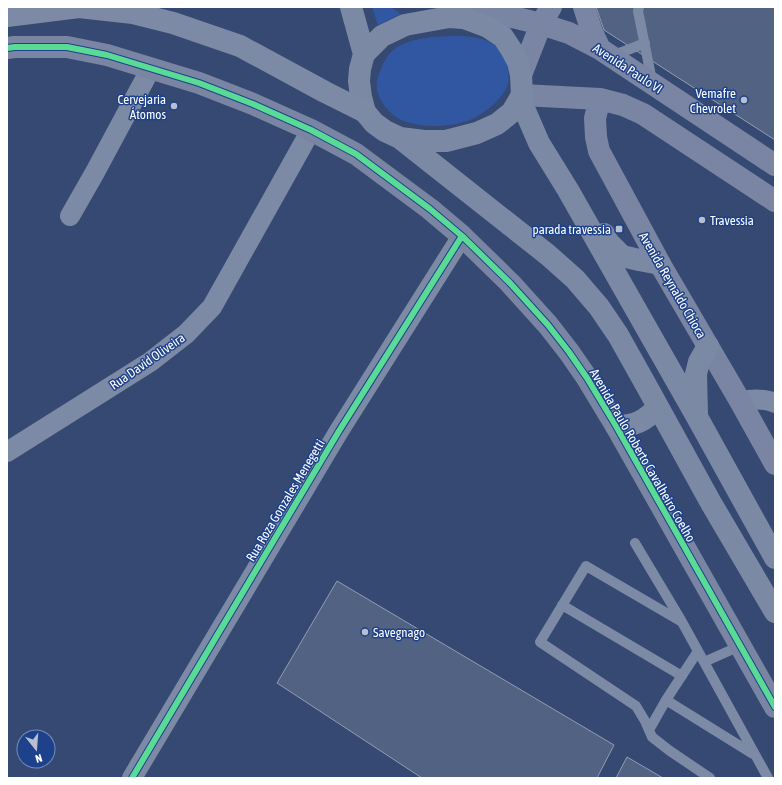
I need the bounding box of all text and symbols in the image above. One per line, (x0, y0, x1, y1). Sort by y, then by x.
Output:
street label: Avenida Paulo VI (590, 40, 665, 97)
place label: Vemafre Chevrolet (690, 86, 736, 116)
place label: Cervejaria Átomos (117, 92, 166, 122)
marker: Vemafre Chevrolet (739, 95, 749, 105)
marker: Cervejaria Átomos (169, 101, 179, 111)
place label: Travessia (710, 213, 754, 228)
marker: Travessia (697, 215, 707, 225)
place label: parada travessia (532, 222, 611, 237)
marker: parada travessia (614, 224, 624, 234)
street label: Avenida Reynaldo Chioca (636, 229, 709, 341)
street label: Rua David Oliveira (107, 330, 188, 393)
street label: Avenida Paulo Roberto Cavalheiro Coelho (587, 366, 698, 545)
street label: Rua Roza Gonzales Menegetti (243, 437, 328, 564)
place label: Savegnago (373, 625, 425, 640)
marker: Savegnago (360, 627, 370, 637)
north arrow (16, 729, 56, 769)
text: N (34, 752, 44, 765)

